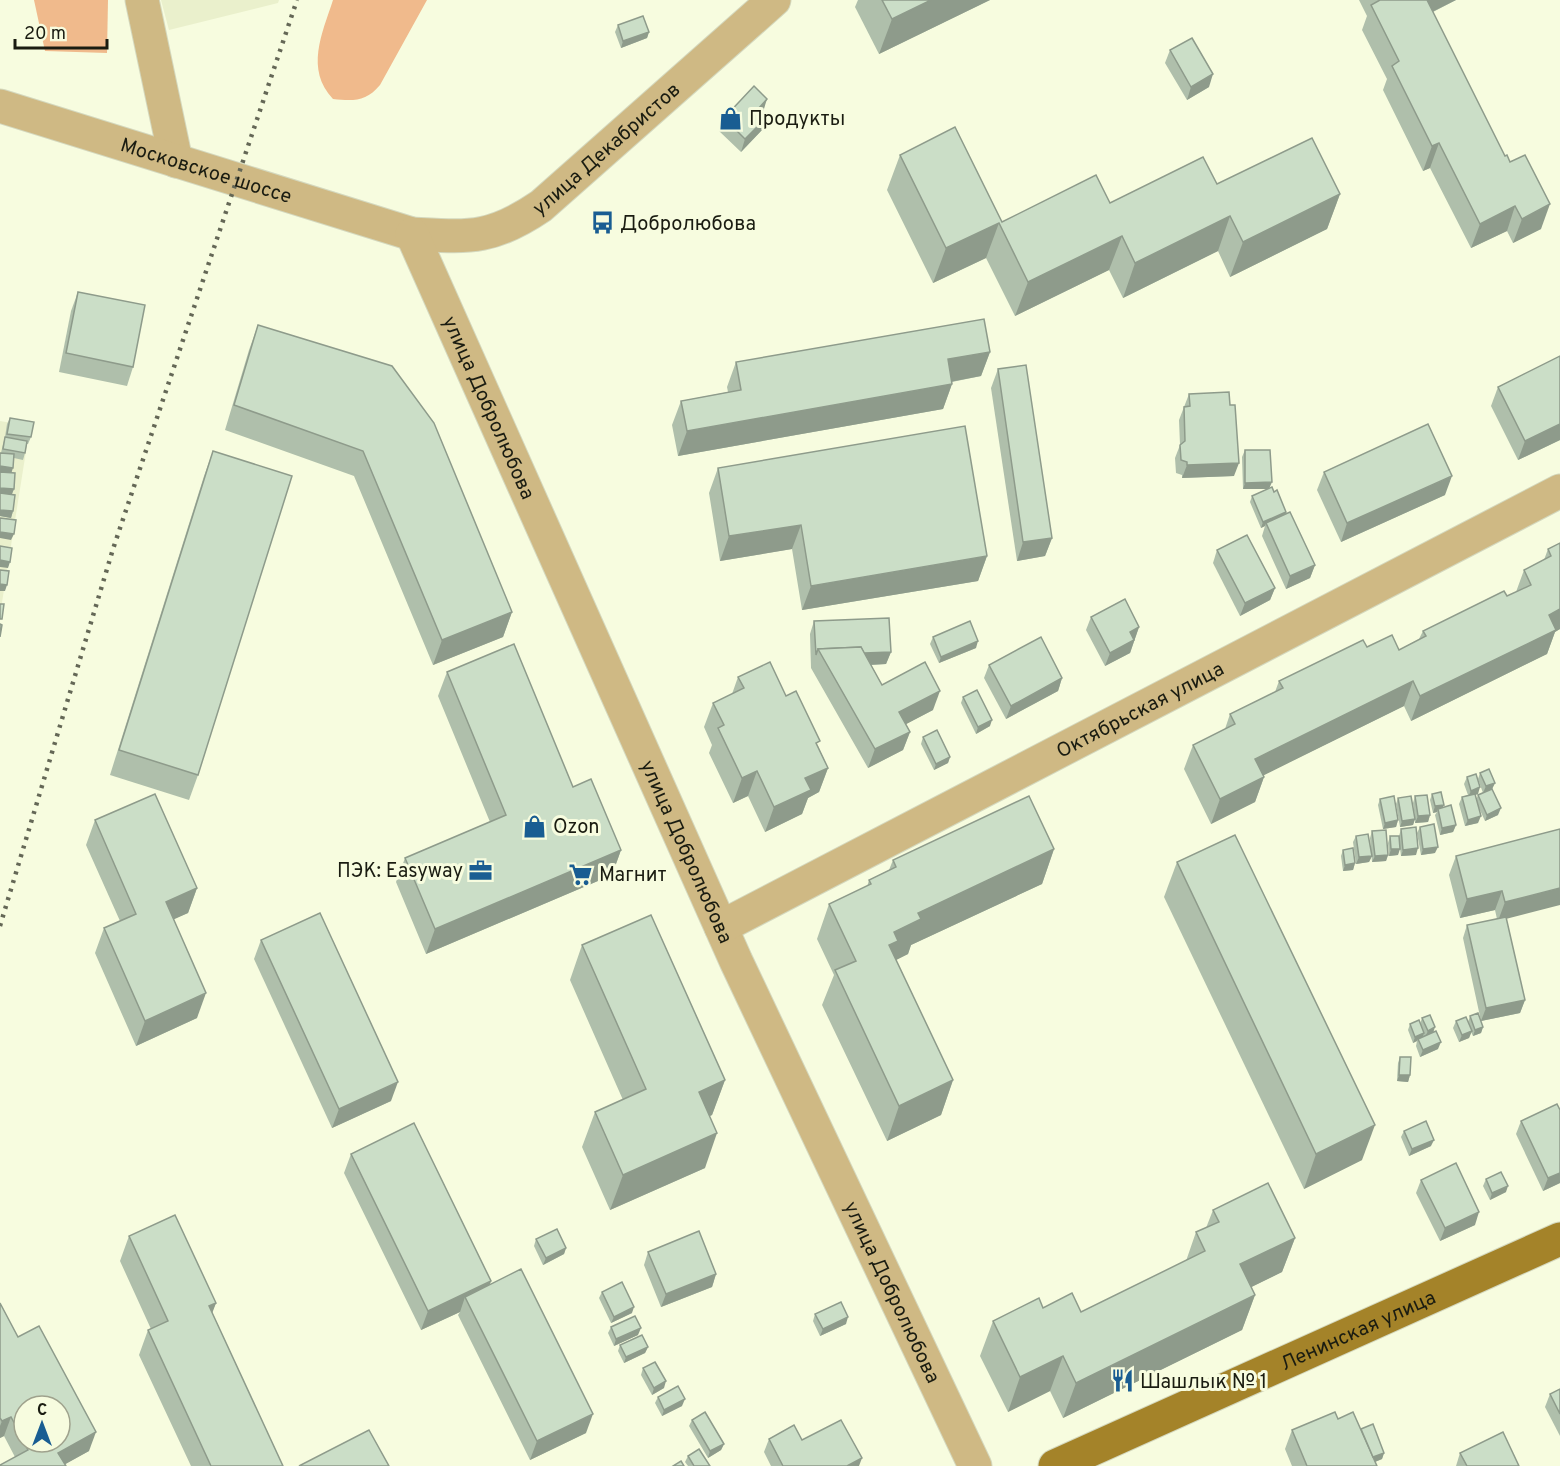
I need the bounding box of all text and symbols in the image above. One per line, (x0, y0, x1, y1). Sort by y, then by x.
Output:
scale bar (15, 12, 106, 50)
text: 20 m (24, 23, 66, 46)
street label: улица Декабристов (529, 78, 687, 223)
shop icon: Продукты (718, 105, 744, 131)
place label: Продукты (749, 107, 845, 133)
street label: Московское шоссе (117, 133, 295, 211)
bus stop icon: Добролюбова (589, 210, 615, 236)
place label: Добролюбова (620, 212, 756, 238)
street label: улица Добролюбова (435, 312, 540, 504)
street label: Октябрьская улица (1053, 657, 1229, 765)
street label: улица Добролюбова (633, 756, 738, 948)
shop icon: Ozon (522, 813, 548, 839)
place label: Ozon (553, 815, 599, 841)
office icon: ПЭК: Easyway (468, 857, 494, 883)
place label: ПЭК: Easyway (337, 859, 463, 885)
supermarket icon: Магнит (568, 861, 594, 887)
place label: Магнит (599, 863, 667, 889)
street label: улица Добролюбова (837, 1198, 945, 1388)
street label: Ленинская улица (1277, 1285, 1440, 1378)
restaurant icon: Шашлык № 1 (1109, 1368, 1135, 1394)
place label: Шашлык № 1 (1140, 1370, 1267, 1396)
north arrow (12, 1394, 72, 1454)
text: С (37, 1401, 47, 1421)

